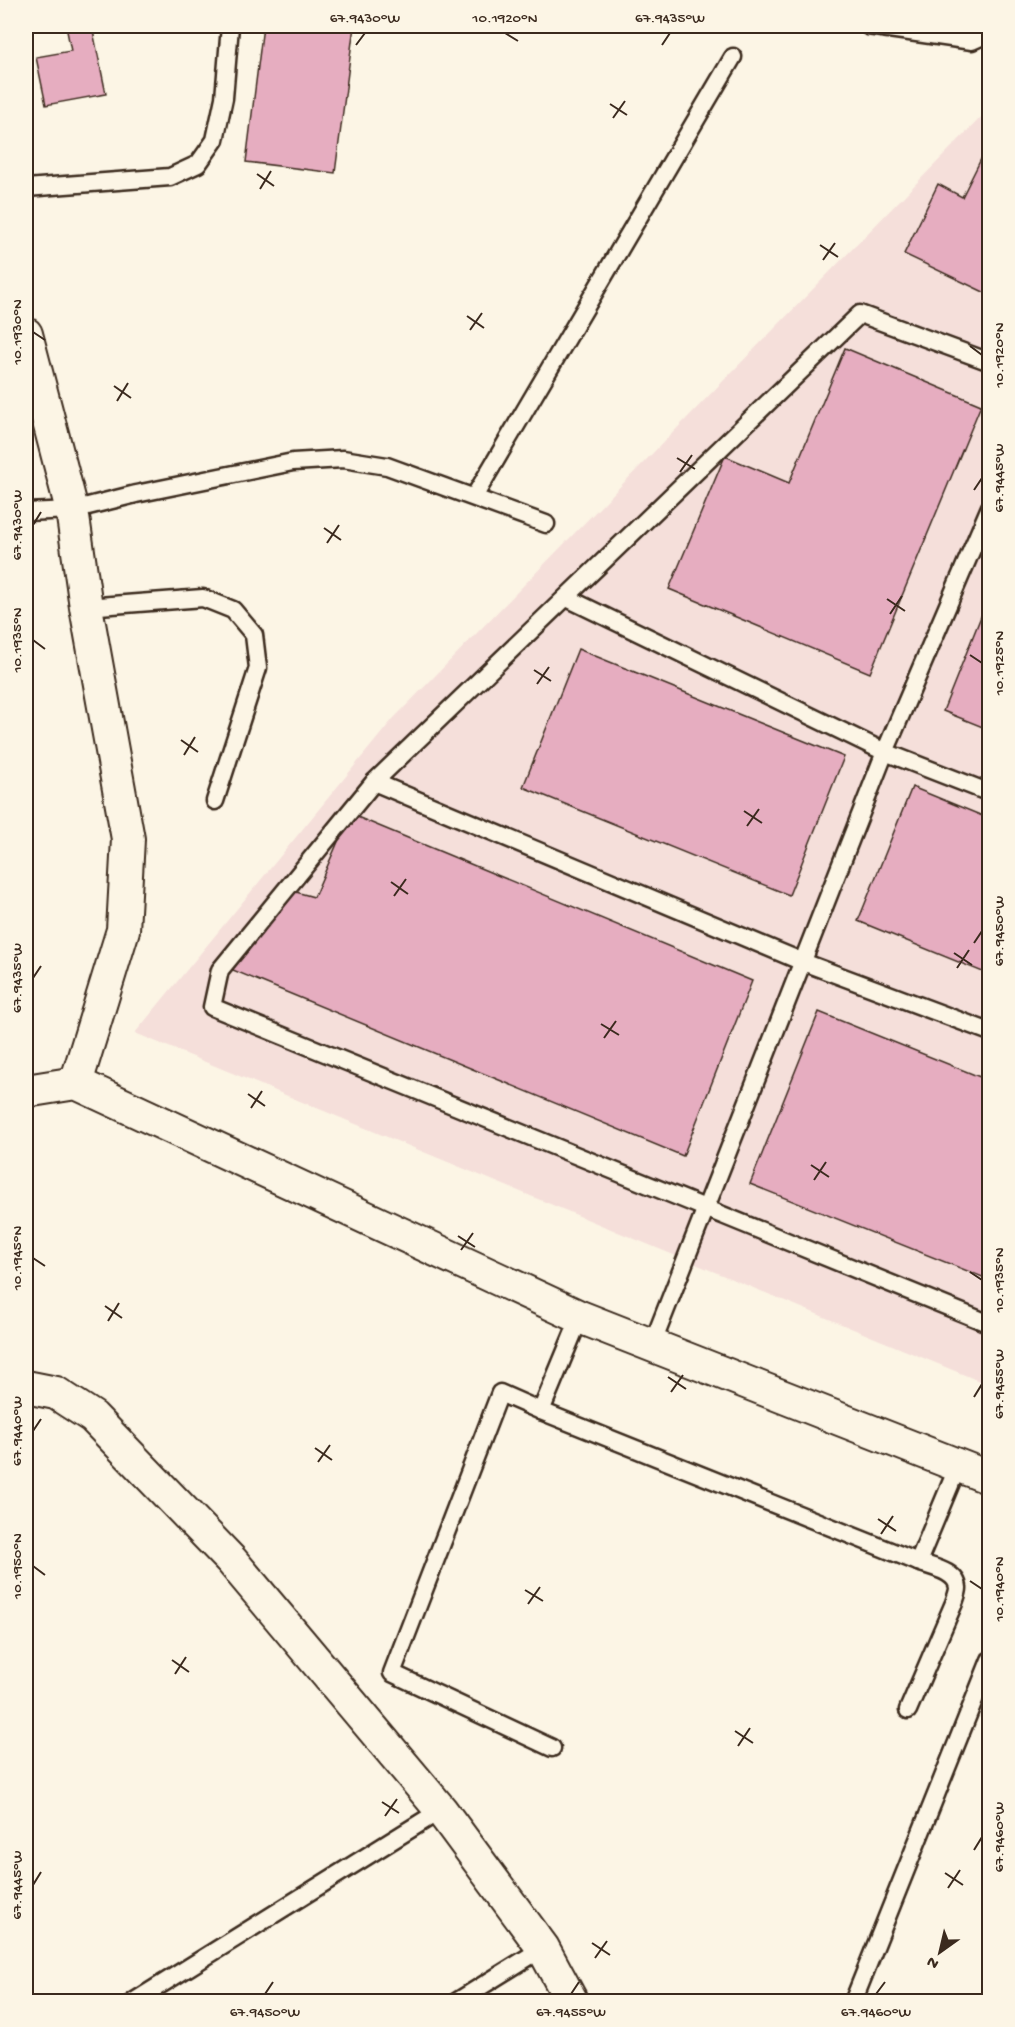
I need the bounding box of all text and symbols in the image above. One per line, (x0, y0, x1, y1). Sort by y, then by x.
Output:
text: 67.9430°W (330, 10, 401, 28)
text: 10.1920°N (471, 10, 538, 28)
text: 67.9435°W (635, 10, 705, 28)
text: 10.1930°N (9, 299, 27, 366)
text: 10.1920°N (991, 322, 1009, 389)
text: 67.9445°W (991, 443, 1009, 513)
text: 67.9430°W (9, 489, 27, 560)
text: 10.1935°N (9, 607, 27, 674)
text: 10.1925°N (991, 630, 1009, 696)
text: 67.9450°W (991, 895, 1009, 966)
text: 67.9435°W (9, 943, 27, 1013)
text: 10.1945°N (9, 1226, 27, 1291)
text: 10.1935°N (991, 1247, 1009, 1314)
text: 67.9455°W (991, 1349, 1009, 1419)
text: 67.9440°W (9, 1396, 27, 1466)
text: 10.1950°N (9, 1533, 27, 1600)
text: 10.1940°N (991, 1556, 1009, 1623)
text: 67.9460°W (991, 1802, 1009, 1872)
text: 67.9445°W (9, 1850, 27, 1920)
north arrow (910, 1922, 970, 1982)
text: N (923, 1950, 943, 1972)
text: 67.9450°W (230, 2004, 301, 2022)
text: 67.9455°W (536, 2004, 606, 2022)
text: 67.9460°W (841, 2004, 911, 2022)

